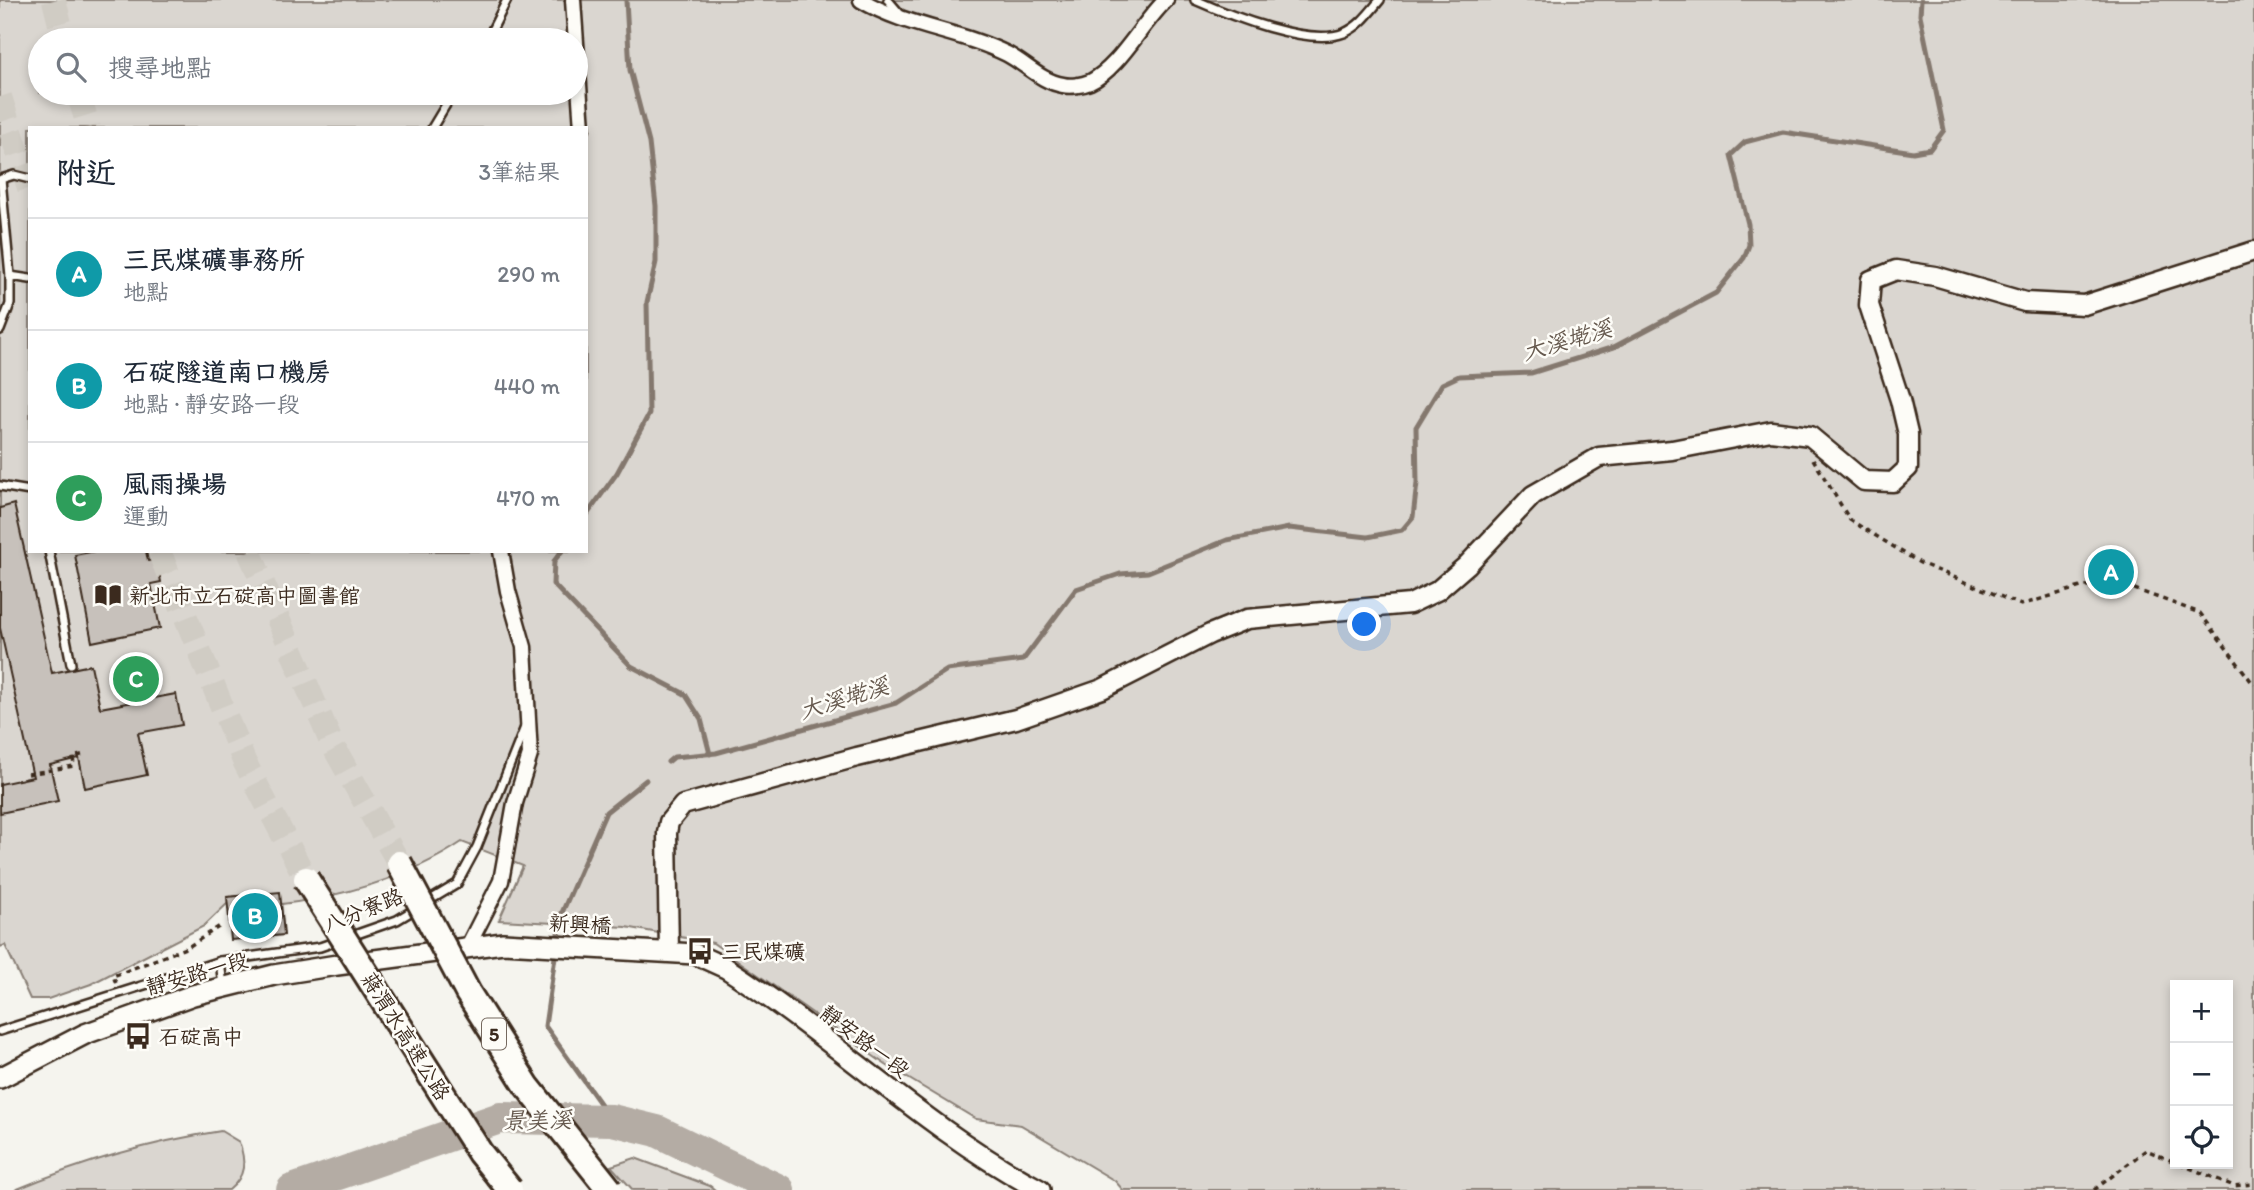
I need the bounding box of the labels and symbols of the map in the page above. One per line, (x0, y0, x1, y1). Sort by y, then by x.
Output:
water label: 大溪墘溪 (1519, 313, 1617, 366)
pin: A (2088, 546, 2134, 598)
library icon: 新北市立石碇高中圖書館 (93, 580, 123, 610)
place label: 新北市立石碇高中圖書館 (129, 583, 360, 608)
your location (1347, 607, 1381, 641)
pin: C (113, 653, 159, 705)
water label: 大溪墘溪 (796, 671, 894, 725)
street label: 八分寮路 (319, 883, 407, 937)
pin: B (232, 890, 278, 942)
street label: 新興橋 (548, 910, 612, 938)
bus stop icon: 三民煤礦 (685, 936, 715, 966)
place label: 三民煤礦 (721, 939, 805, 964)
street label: 靜安路一段 (143, 947, 251, 999)
street label: 蔣渭水高速公路 (356, 967, 456, 1105)
street label: 靜安路一段 (816, 999, 914, 1083)
road number: 5 (482, 1018, 506, 1050)
bus stop icon: 石碇高中 (123, 1021, 153, 1051)
place label: 石碇高中 (159, 1024, 243, 1049)
water label: 景美溪 (502, 1105, 574, 1135)

